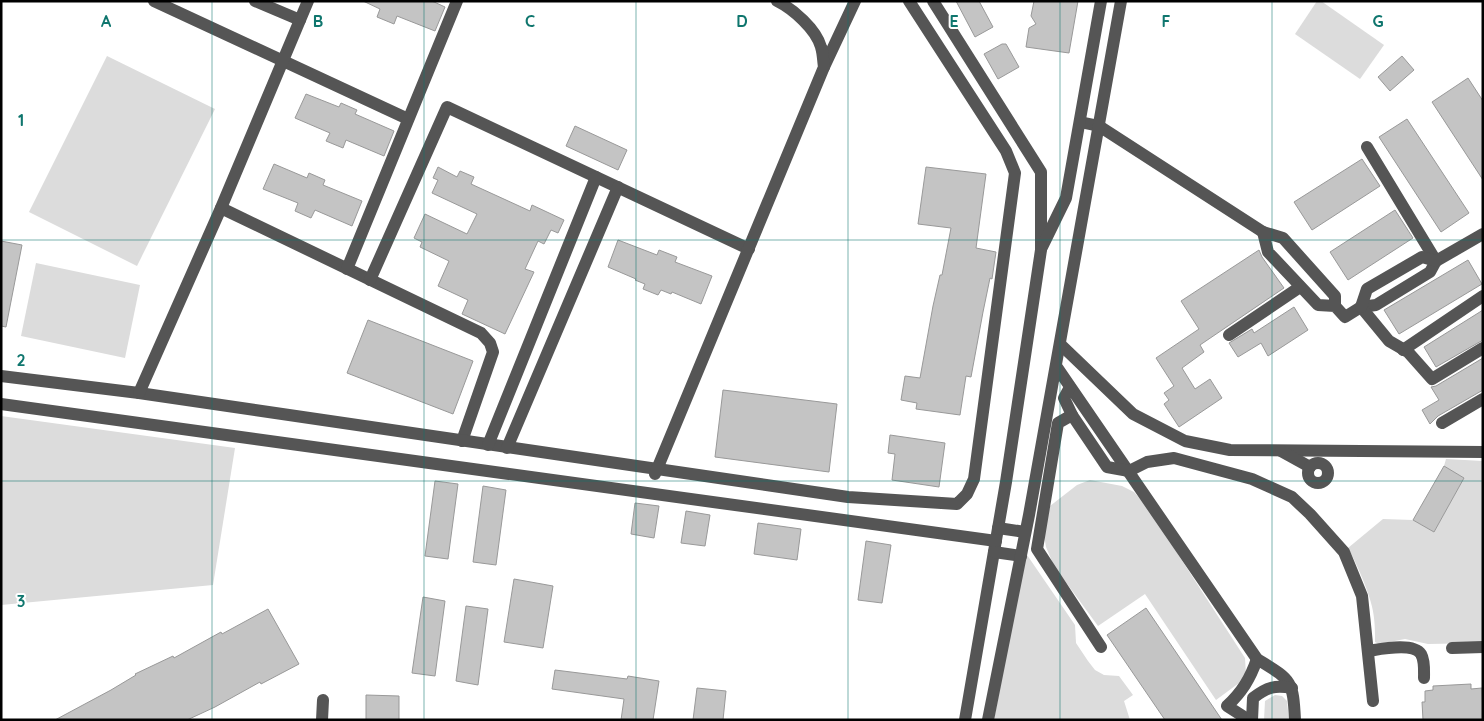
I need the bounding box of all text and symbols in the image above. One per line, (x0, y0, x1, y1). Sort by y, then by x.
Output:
text: A (101, 11, 112, 31)
text: B (313, 11, 323, 31)
text: C (525, 11, 535, 31)
text: D (736, 11, 748, 31)
text: E (949, 11, 959, 31)
text: F (1162, 11, 1171, 31)
text: G (1372, 11, 1384, 31)
text: 1 (18, 110, 24, 130)
text: 2 (16, 350, 26, 370)
text: 3 (17, 591, 25, 611)

